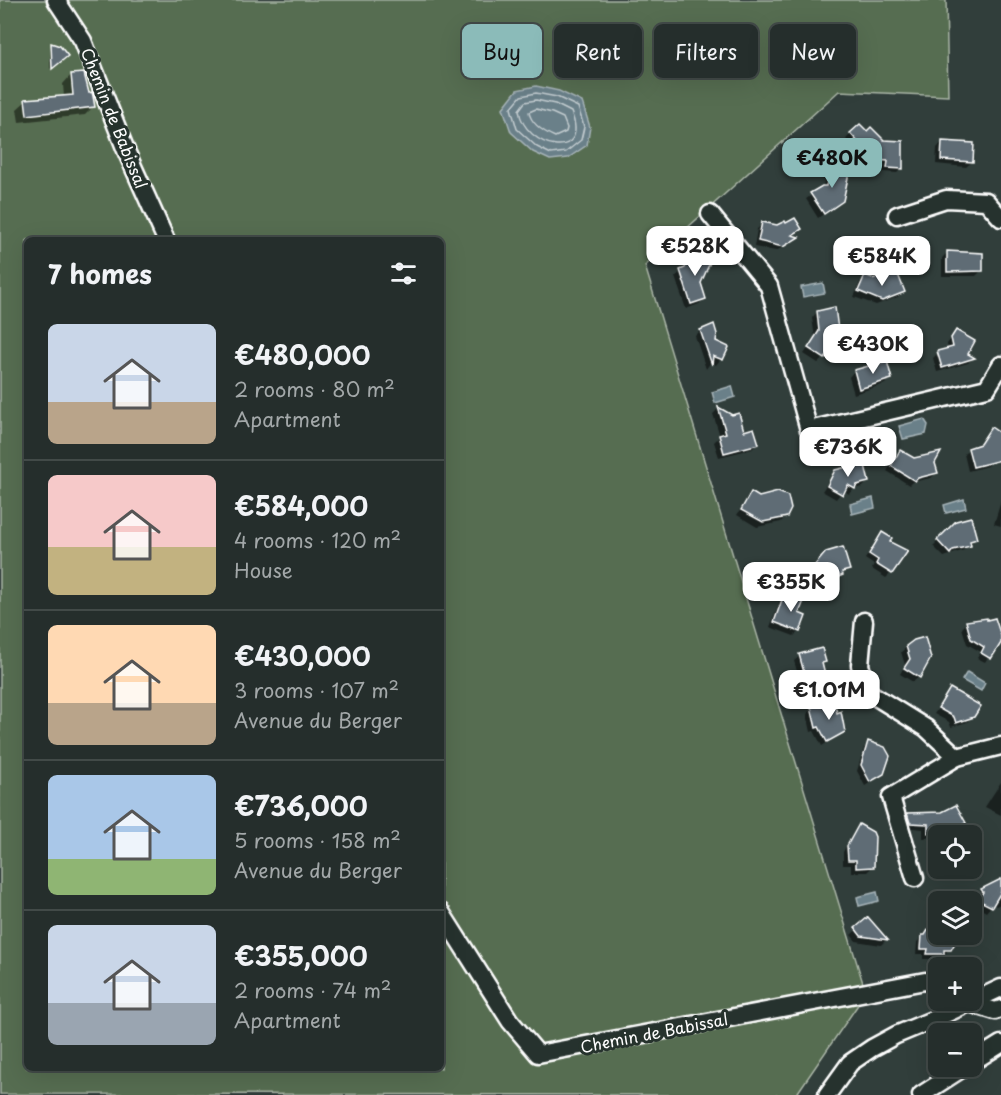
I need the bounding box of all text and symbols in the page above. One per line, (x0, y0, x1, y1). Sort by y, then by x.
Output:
chip: Buy (462, 24, 542, 78)
chip: Rent (554, 24, 642, 78)
chip: Filters (654, 24, 758, 78)
chip: New (770, 24, 856, 78)
street label: Chemin de Babissal (76, 44, 154, 192)
pin: €480K (790, 138, 874, 189)
text: €480K (796, 142, 868, 172)
pin: €528K (653, 226, 737, 277)
text: €528K (660, 230, 730, 260)
pin: €584K (840, 236, 924, 287)
text: €584K (847, 240, 917, 270)
text: 7 homes (48, 254, 152, 293)
icon: filters (387, 257, 420, 290)
pin: €430K (831, 324, 915, 375)
text: €430K (837, 328, 909, 358)
text: €480,000 (234, 335, 371, 374)
icon: home (96, 348, 168, 420)
text: 2 rooms · 80 m² (234, 374, 395, 404)
text: Apartment (234, 404, 341, 434)
pin: €736K (806, 427, 890, 478)
text: €736K (813, 431, 883, 461)
text: €584,000 (234, 486, 368, 525)
icon: home (96, 499, 168, 571)
text: 4 rooms · 120 m² (234, 525, 401, 555)
text: House (234, 555, 293, 585)
pin: €355K (749, 562, 833, 613)
text: €355K (757, 566, 825, 596)
text: €430,000 (234, 636, 371, 675)
icon: home (96, 649, 168, 721)
pin: €1.01M (780, 670, 878, 721)
text: €1.01M (793, 674, 865, 704)
text: 3 rooms · 107 m² (234, 675, 399, 705)
text: Avenue du Berger (234, 705, 402, 735)
text: €736,000 (234, 786, 368, 825)
icon: home (96, 799, 168, 871)
text: 5 rooms · 158 m² (234, 825, 401, 855)
map controls (928, 825, 982, 1077)
button: locate (928, 825, 982, 879)
text: Avenue du Berger (234, 855, 402, 885)
button: layers (928, 891, 982, 945)
text: €355,000 (234, 936, 368, 975)
icon: home (96, 949, 168, 1021)
button: + (928, 957, 982, 1011)
text: 2 rooms · 74 m² (234, 975, 391, 1005)
text: Apartment (234, 1005, 341, 1035)
street label: Chemin de Babissal (578, 1006, 730, 1058)
button: − (928, 1023, 982, 1077)

